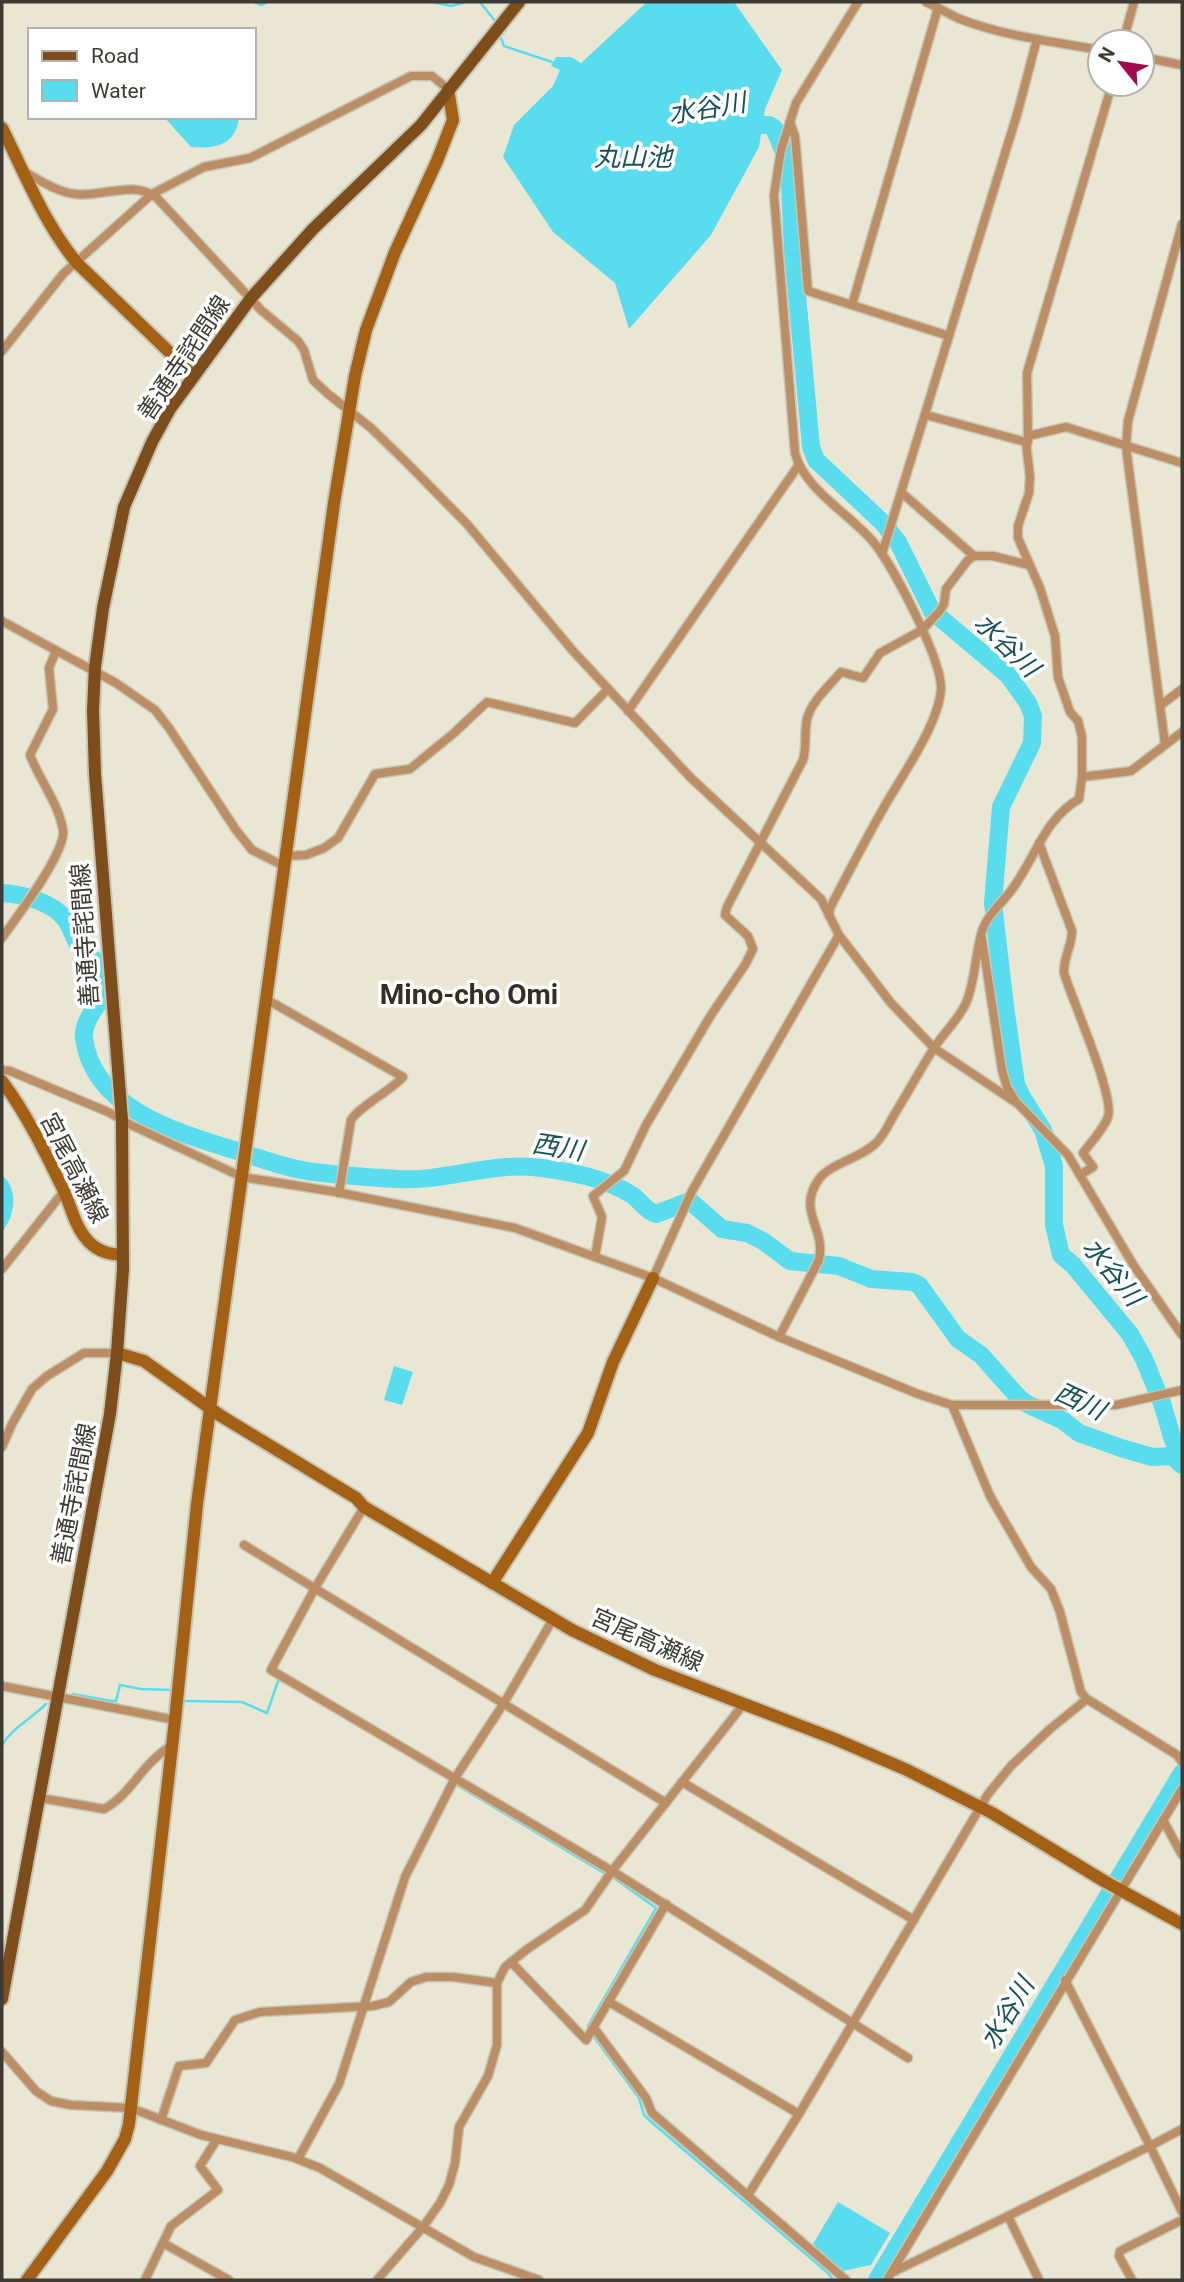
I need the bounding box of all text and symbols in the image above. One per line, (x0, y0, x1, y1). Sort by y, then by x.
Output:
legend (28, 28, 256, 119)
north arrow (1086, 28, 1156, 98)
text: N (1093, 43, 1120, 66)
text: Road (91, 44, 139, 68)
text: Water (91, 79, 146, 103)
water label: 水谷川 (666, 87, 751, 129)
water label: 丸山池 (594, 142, 675, 172)
street label: 善通寺詫間線 (132, 290, 236, 426)
water label: 水谷川 (969, 607, 1048, 685)
street label: 善通寺詫間線 (66, 862, 104, 1008)
district label: Mino-cho Omi (380, 978, 558, 1011)
street label: 宮尾高瀬線 (34, 1108, 114, 1228)
water label: 西川 (530, 1128, 589, 1166)
water label: 水谷川 (1077, 1232, 1151, 1314)
water label: 西川 (1050, 1376, 1113, 1427)
street label: 善通寺詫間線 (47, 1421, 101, 1567)
street label: 宮尾高瀬線 (586, 1603, 708, 1677)
water label: 水谷川 (974, 1969, 1041, 2054)

